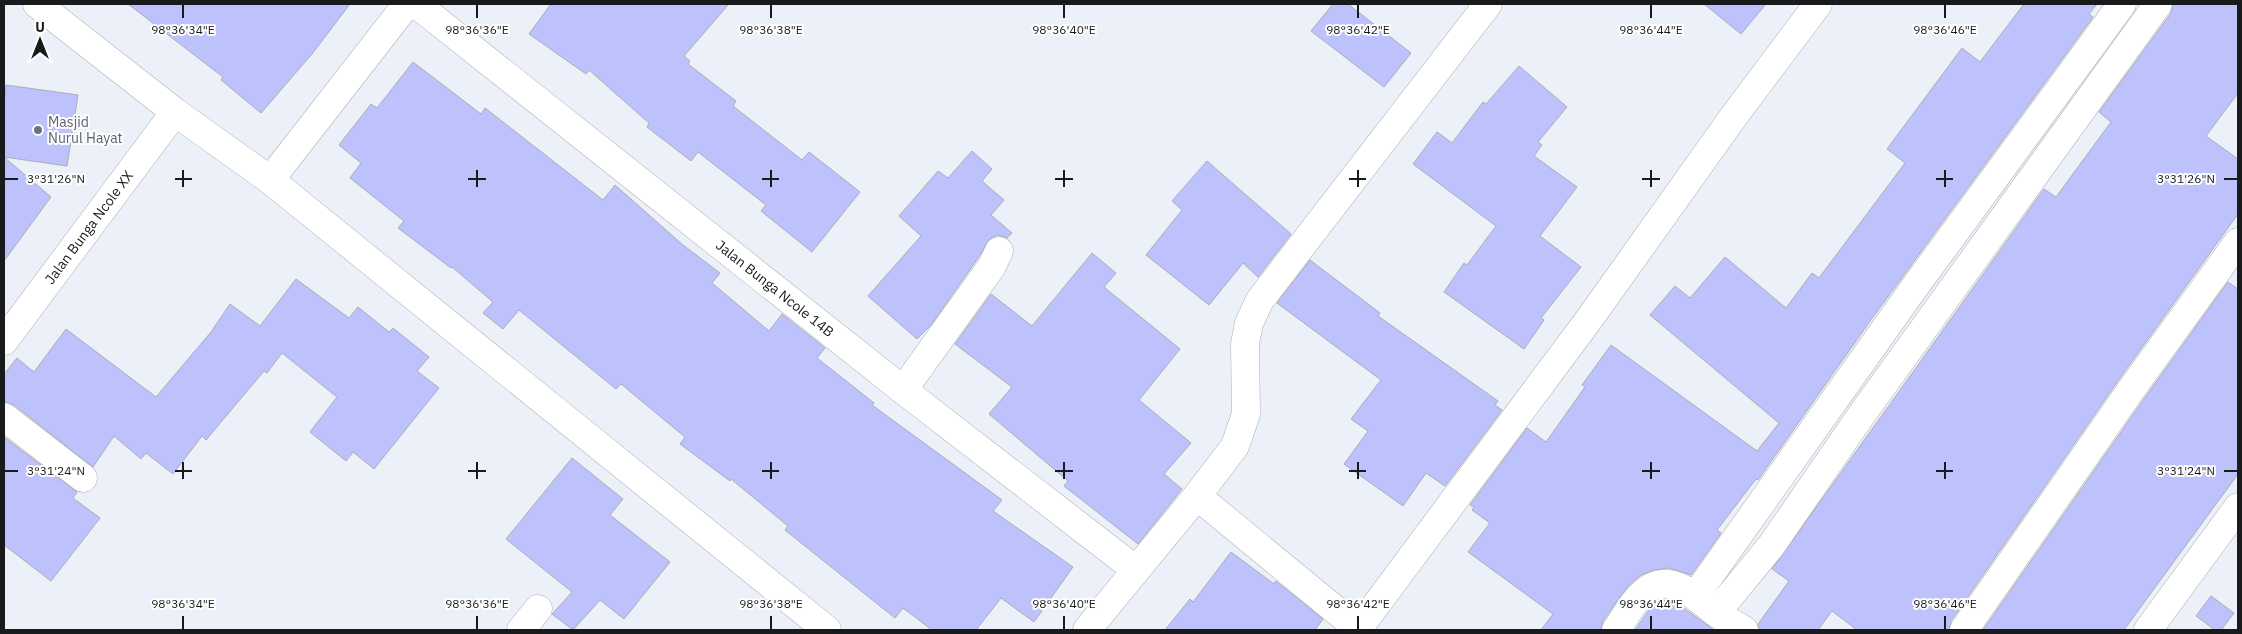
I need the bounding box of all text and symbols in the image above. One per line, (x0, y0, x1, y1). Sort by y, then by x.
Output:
north arrow (15, 15, 65, 65)
text: U (35, 18, 45, 36)
text: 98°36'34"E (151, 22, 215, 37)
text: 98°36'36"E (445, 22, 509, 37)
text: 98°36'38"E (739, 22, 803, 37)
text: 98°36'40"E (1032, 22, 1096, 37)
text: 98°36'42"E (1326, 22, 1390, 37)
text: 98°36'44"E (1619, 22, 1683, 37)
text: 98°36'46"E (1913, 22, 1977, 37)
place label: Masjid Nurul Hayat (48, 113, 123, 147)
marker: Masjid Nurul Hayat (32, 124, 44, 136)
street label: Jalan Bunga Ncole XX (41, 167, 137, 288)
text: 3°31'26"N (27, 171, 85, 186)
text: 3°31'26"N (2157, 171, 2215, 186)
street label: Jalan Bunga Ncole 14B (712, 236, 838, 341)
text: 3°31'24"N (27, 463, 85, 478)
text: 3°31'24"N (2157, 463, 2215, 478)
text: 98°36'34"E (151, 596, 215, 611)
text: 98°36'36"E (445, 596, 509, 611)
text: 98°36'38"E (739, 596, 803, 611)
text: 98°36'40"E (1032, 596, 1096, 611)
text: 98°36'42"E (1326, 596, 1390, 611)
text: 98°36'44"E (1619, 596, 1683, 611)
text: 98°36'46"E (1913, 596, 1977, 611)

